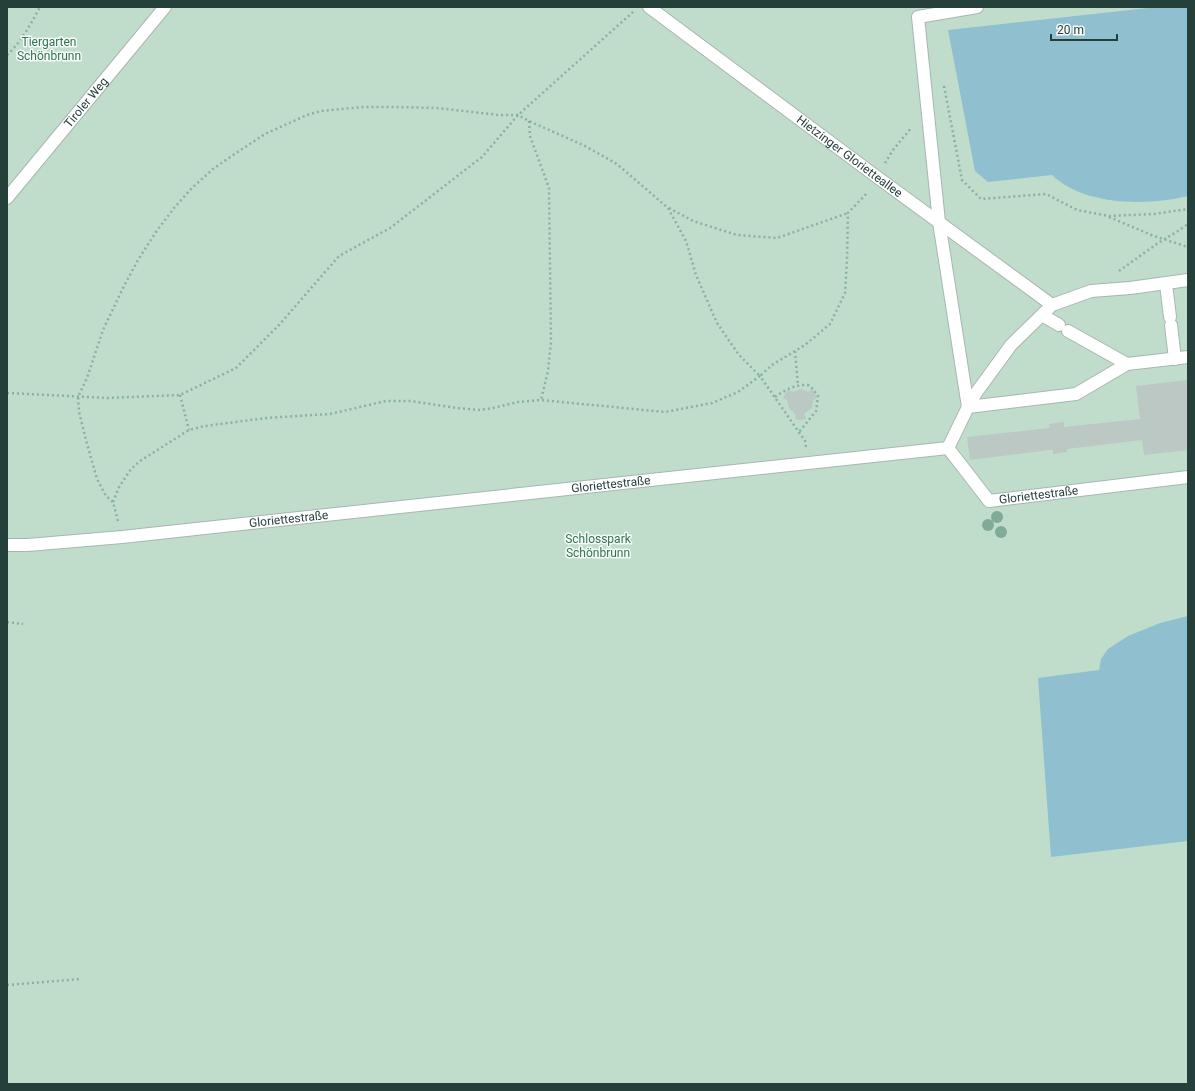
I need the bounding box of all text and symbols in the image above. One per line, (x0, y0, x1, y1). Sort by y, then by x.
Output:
scale bar (1051, 16, 1117, 42)
text: 20 m (1057, 23, 1084, 37)
park label: Tiergarten Schönbrunn (17, 35, 81, 63)
street label: Tiroler Weg (61, 75, 111, 130)
street label: Hietzinger Glorietteallee (794, 113, 905, 200)
street label: Gloriettestraße (571, 473, 651, 496)
street label: Gloriettestraße (998, 483, 1079, 507)
street label: Gloriettestraße (248, 508, 329, 530)
park label: Schlosspark Schönbrunn (565, 532, 632, 560)

